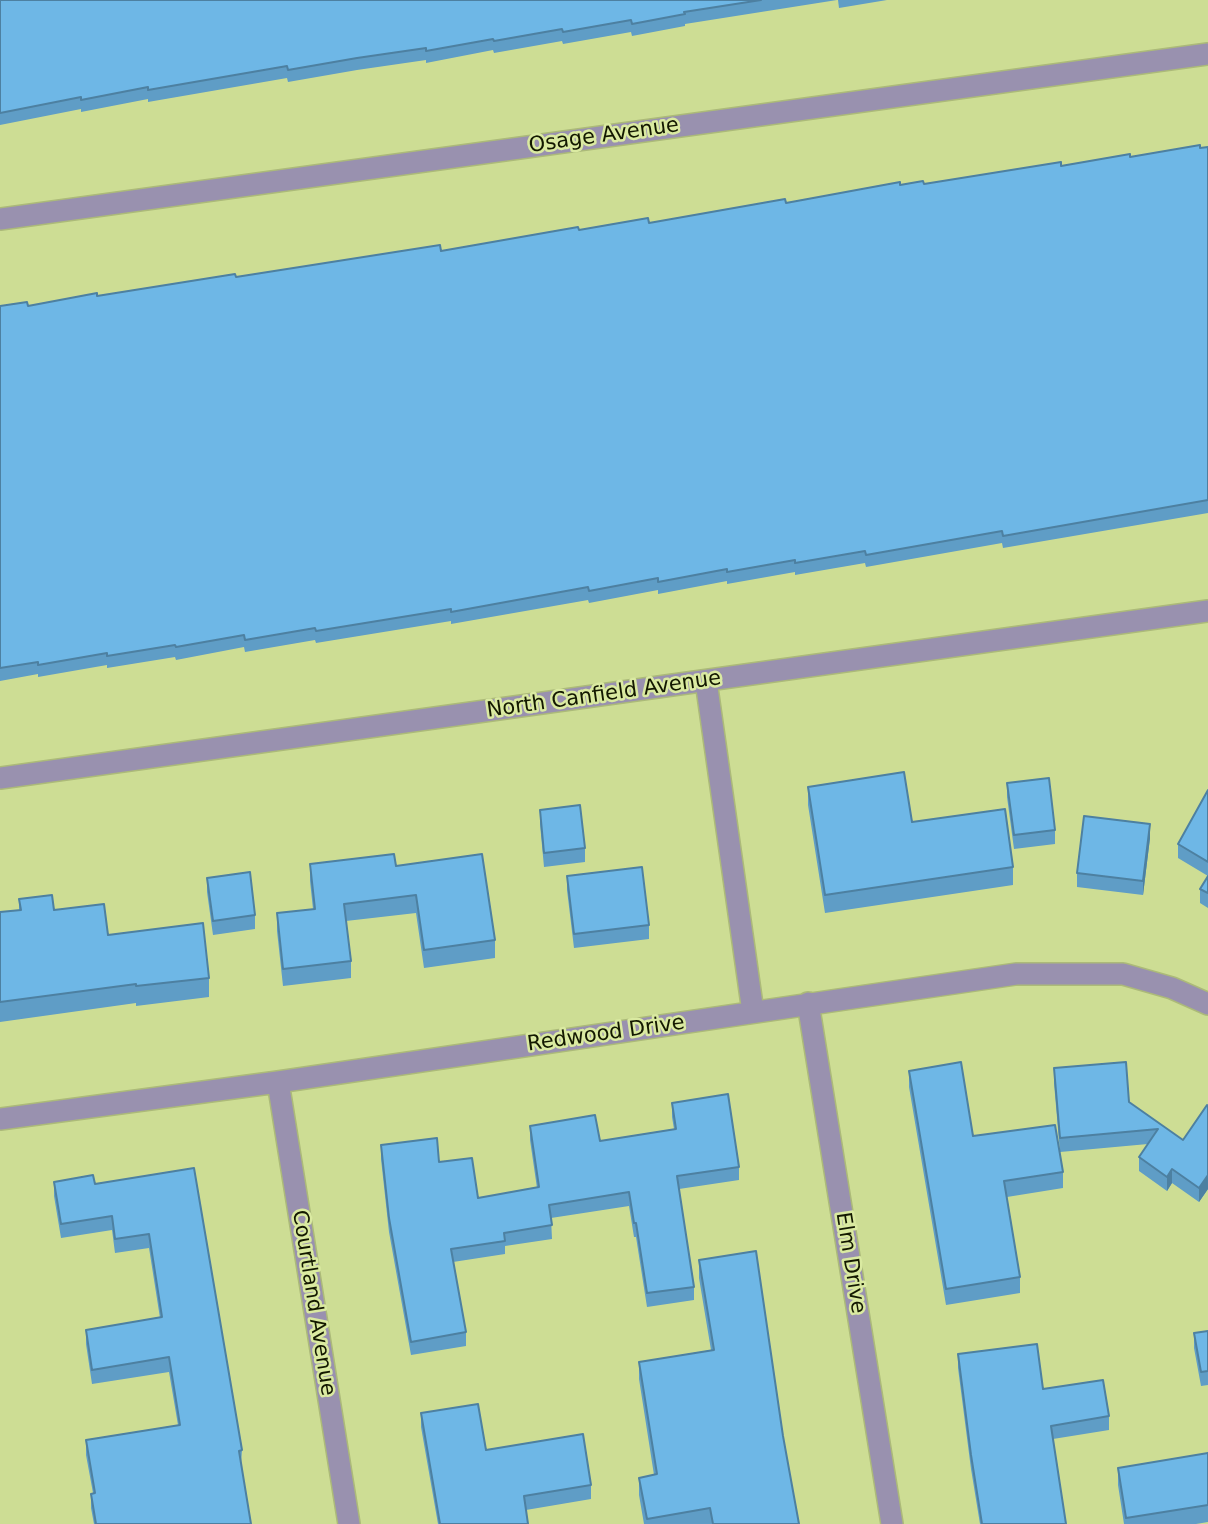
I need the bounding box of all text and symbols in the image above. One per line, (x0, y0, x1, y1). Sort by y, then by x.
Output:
street label: Osage Avenue (527, 113, 681, 159)
street label: North Canfield Avenue (485, 666, 723, 724)
street label: Redwood Drive (526, 1010, 686, 1058)
street label: Courtland Avenue (286, 1208, 340, 1398)
street label: Elm Drive (830, 1211, 870, 1315)

